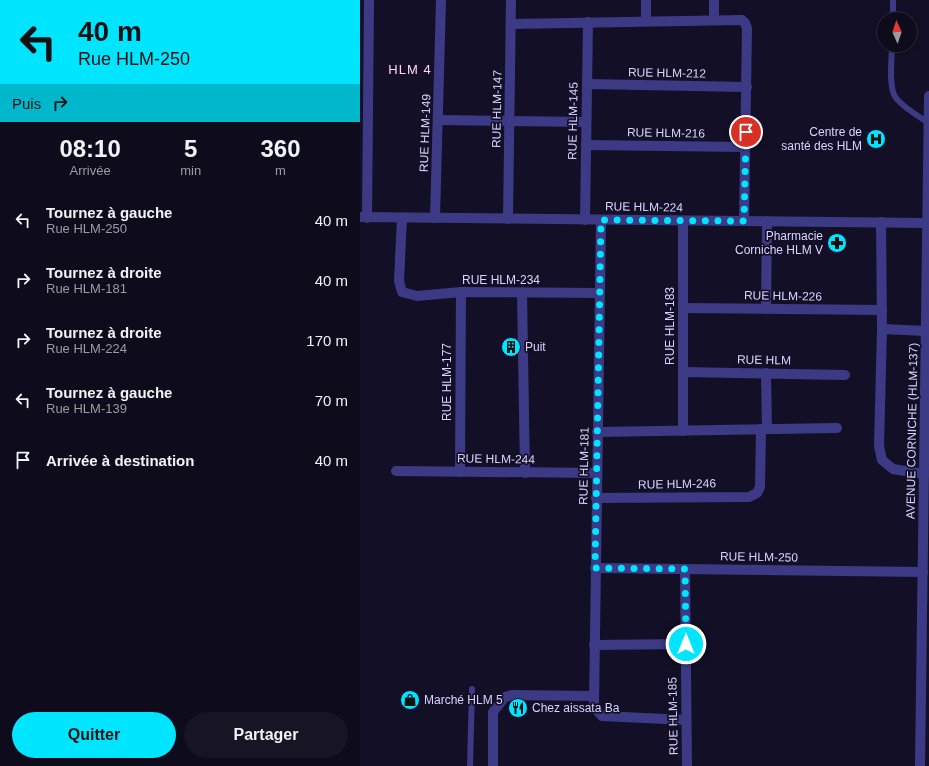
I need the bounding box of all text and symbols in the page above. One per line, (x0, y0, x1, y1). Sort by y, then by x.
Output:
north arrow (877, 12, 917, 52)
map controls (877, 12, 917, 52)
icon: left (12, 16, 64, 68)
text: 40 m (78, 16, 142, 47)
text: Rue HLM-250 (78, 49, 190, 69)
district label: HLM 4 (388, 62, 432, 77)
street label: RUE HLM-212 (628, 65, 706, 81)
street label: RUE HLM-147 (489, 70, 505, 148)
street label: RUE HLM-145 (565, 82, 581, 160)
icon: right (49, 92, 71, 114)
street label: RUE HLM-149 (417, 93, 433, 172)
text: Puis (12, 95, 41, 112)
pin (729, 115, 763, 149)
icon: arrive (735, 121, 757, 143)
street label: RUE HLM-216 (627, 125, 705, 141)
place label: Centre de santé des HLM (781, 125, 862, 153)
hospital icon: Centre de santé des HLM (865, 128, 887, 150)
text: 08:10 (59, 135, 121, 162)
text: 5 (184, 135, 197, 162)
text: 360 (261, 135, 301, 162)
text: Arrivée (69, 163, 111, 178)
text: min (180, 163, 201, 178)
text: m (275, 163, 286, 178)
street label: RUE HLM-224 (605, 199, 683, 215)
text: Tournez à gauche (46, 204, 172, 221)
icon: left (12, 209, 34, 231)
text: 40 m (315, 212, 348, 229)
text: Rue HLM-250 (46, 221, 127, 236)
place label: Pharmacie Corniche HLM V (735, 229, 823, 257)
pharmacy icon: Pharmacie Corniche HLM V (826, 232, 848, 254)
text: Tournez à droite (46, 264, 162, 281)
icon: right (12, 269, 34, 291)
text: 40 m (315, 272, 348, 289)
street label: RUE HLM-234 (462, 273, 540, 287)
text: Rue HLM-181 (46, 281, 127, 296)
street label: RUE HLM-183 (663, 287, 677, 365)
street label: RUE HLM-226 (744, 288, 822, 304)
text: Tournez à droite (46, 324, 162, 341)
icon: right (12, 329, 34, 351)
text: 170 m (306, 332, 348, 349)
building icon: Puit (500, 336, 522, 358)
place label: Puit (525, 340, 546, 354)
text: Rue HLM-224 (46, 341, 127, 356)
street label: RUE HLM-177 (440, 343, 454, 421)
street label: AVENUE CORNICHE (HLM-137) (903, 343, 921, 519)
street label: RUE HLM (737, 353, 791, 367)
text: Tournez à gauche (46, 384, 172, 401)
icon: left (12, 389, 34, 411)
text: 70 m (315, 392, 348, 409)
text: Rue HLM-139 (46, 401, 127, 416)
street label: RUE HLM-181 (576, 427, 592, 505)
icon: arrive (12, 449, 34, 471)
street label: RUE HLM-244 (457, 451, 535, 467)
text: Arrivée à destination (46, 452, 194, 469)
text: 40 m (315, 452, 348, 469)
street label: RUE HLM-246 (638, 476, 716, 492)
street label: RUE HLM-250 (720, 549, 798, 565)
position arrow (665, 623, 707, 665)
street label: RUE HLM-185 (665, 677, 681, 755)
shop icon: Marché HLM 5 (399, 689, 421, 711)
place label: Marché HLM 5 (424, 693, 503, 707)
restaurant icon: Chez aissata Ba (507, 697, 529, 719)
place label: Chez aissata Ba (532, 701, 620, 715)
button: Quitter (12, 712, 176, 758)
button: Partager (184, 712, 348, 758)

